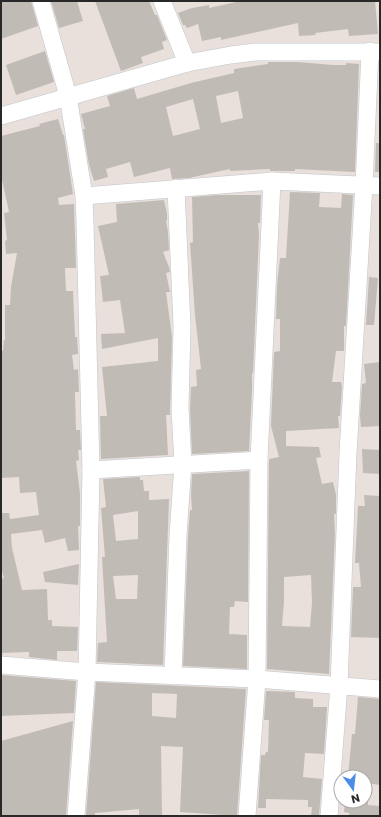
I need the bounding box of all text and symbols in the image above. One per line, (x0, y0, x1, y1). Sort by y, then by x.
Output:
north arrow (333, 769, 373, 809)
text: N (350, 790, 362, 807)

